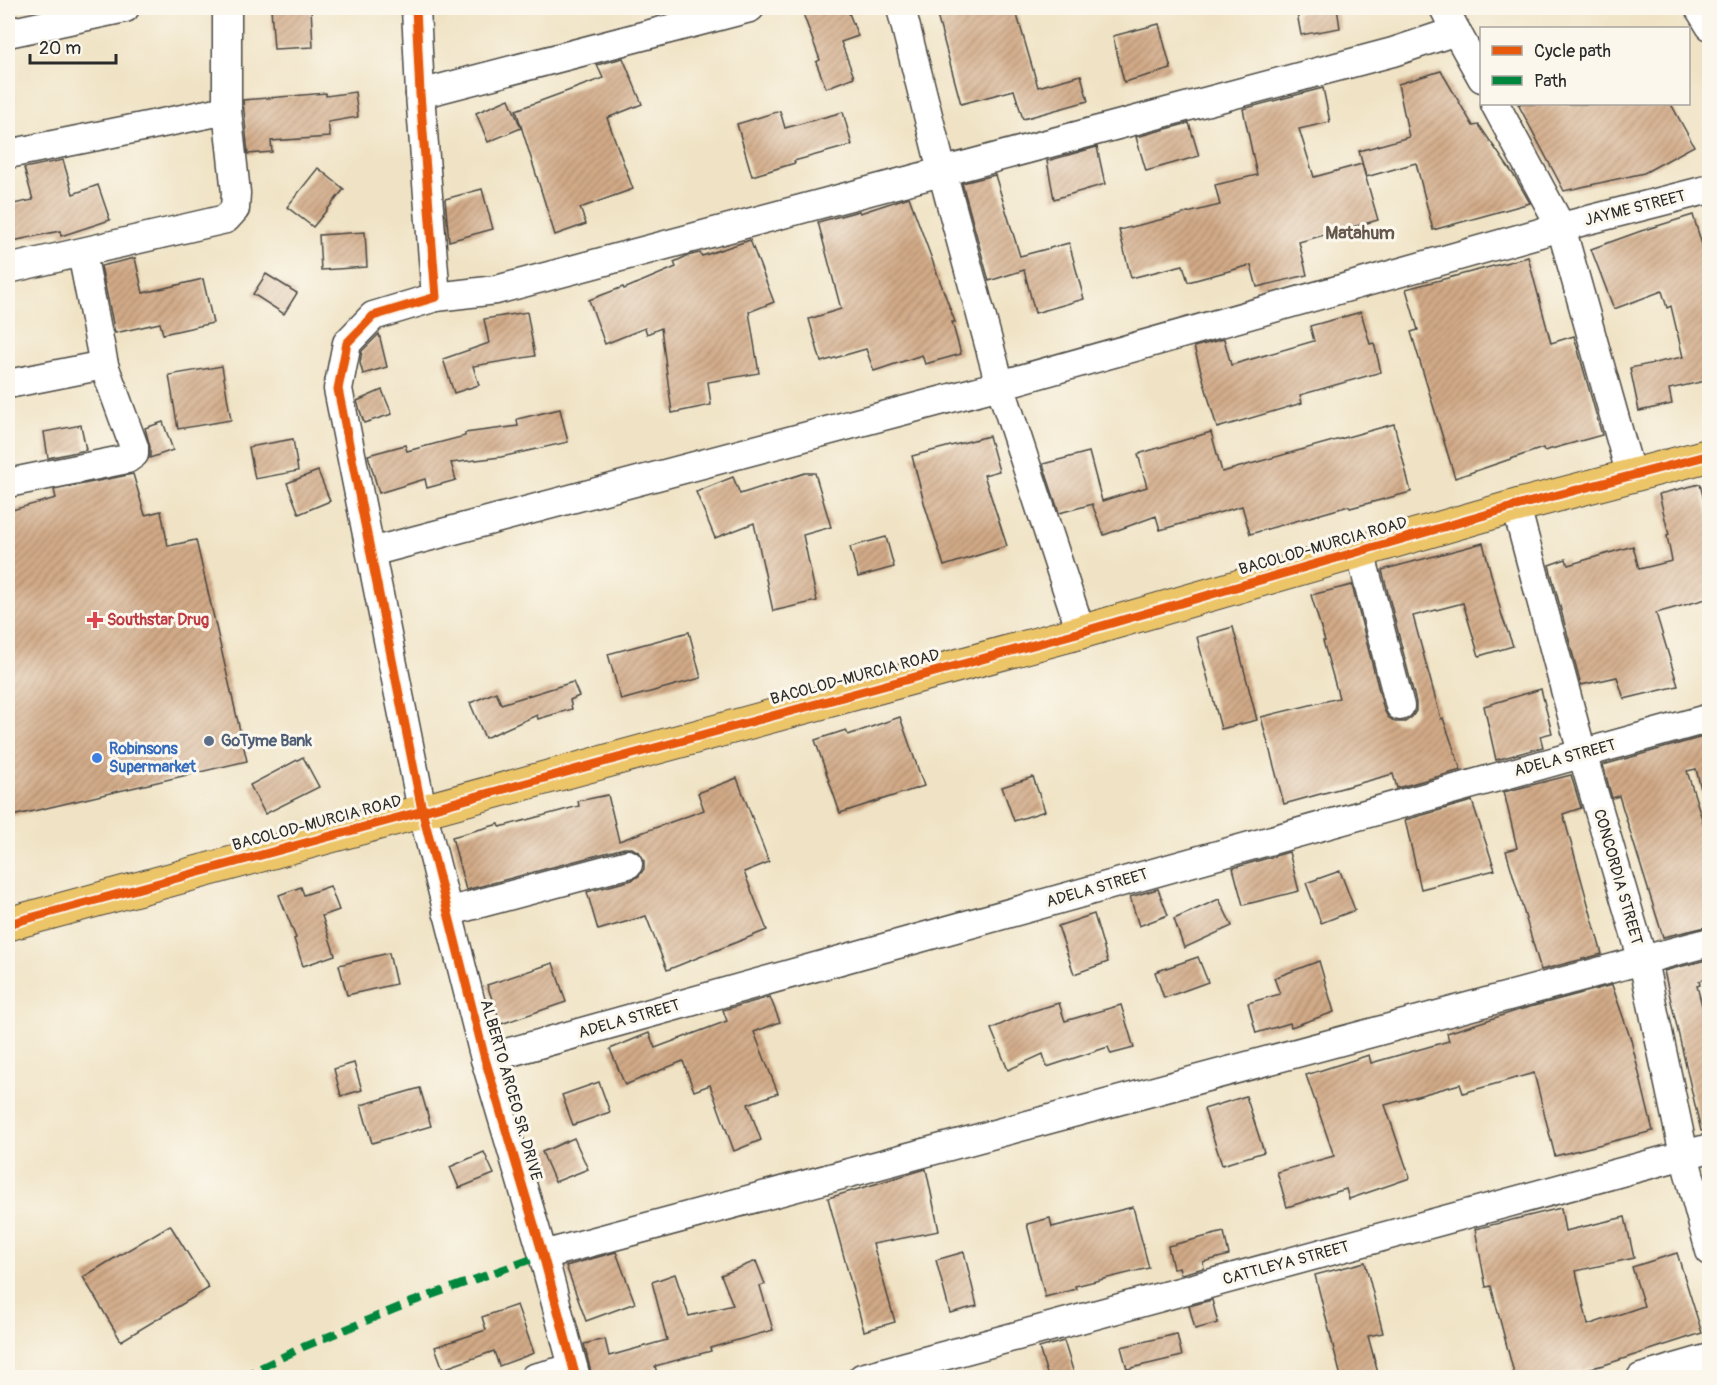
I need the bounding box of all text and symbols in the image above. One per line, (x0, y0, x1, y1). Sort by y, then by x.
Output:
scale bar (30, 27, 116, 65)
legend (1480, 27, 1690, 105)
text: 20 m (39, 37, 81, 60)
text: Cycle path (1534, 40, 1611, 63)
text: Path (1534, 70, 1567, 93)
street label: JAYME STREET (1582, 186, 1688, 230)
district label: Matahum (1325, 222, 1395, 245)
street label: BACOLOD-MURCIA ROAD (1236, 512, 1410, 580)
place label: Southstar Drug (107, 610, 209, 630)
marker: Southstar Drug (88, 613, 102, 627)
street label: BACOLOD-MURCIA ROAD (768, 645, 942, 709)
place label: GoTyme Bank (221, 731, 312, 751)
marker: GoTyme Bank (202, 734, 216, 748)
street label: ADELA STREET (1512, 735, 1618, 781)
place label: Robinsons Supermarket (109, 739, 196, 777)
marker: Robinsons Supermarket (90, 751, 104, 765)
street label: BACOLOD-MURCIA ROAD (230, 791, 404, 855)
street label: CONCORDIA STREET (1589, 807, 1647, 947)
street label: ADELA STREET (1044, 864, 1150, 912)
street label: ADELA STREET (576, 995, 682, 1043)
street label: ALBERTO ARCEO SR. DRIVE (476, 997, 546, 1183)
street label: CATTLEYA STREET (1221, 1236, 1352, 1290)

